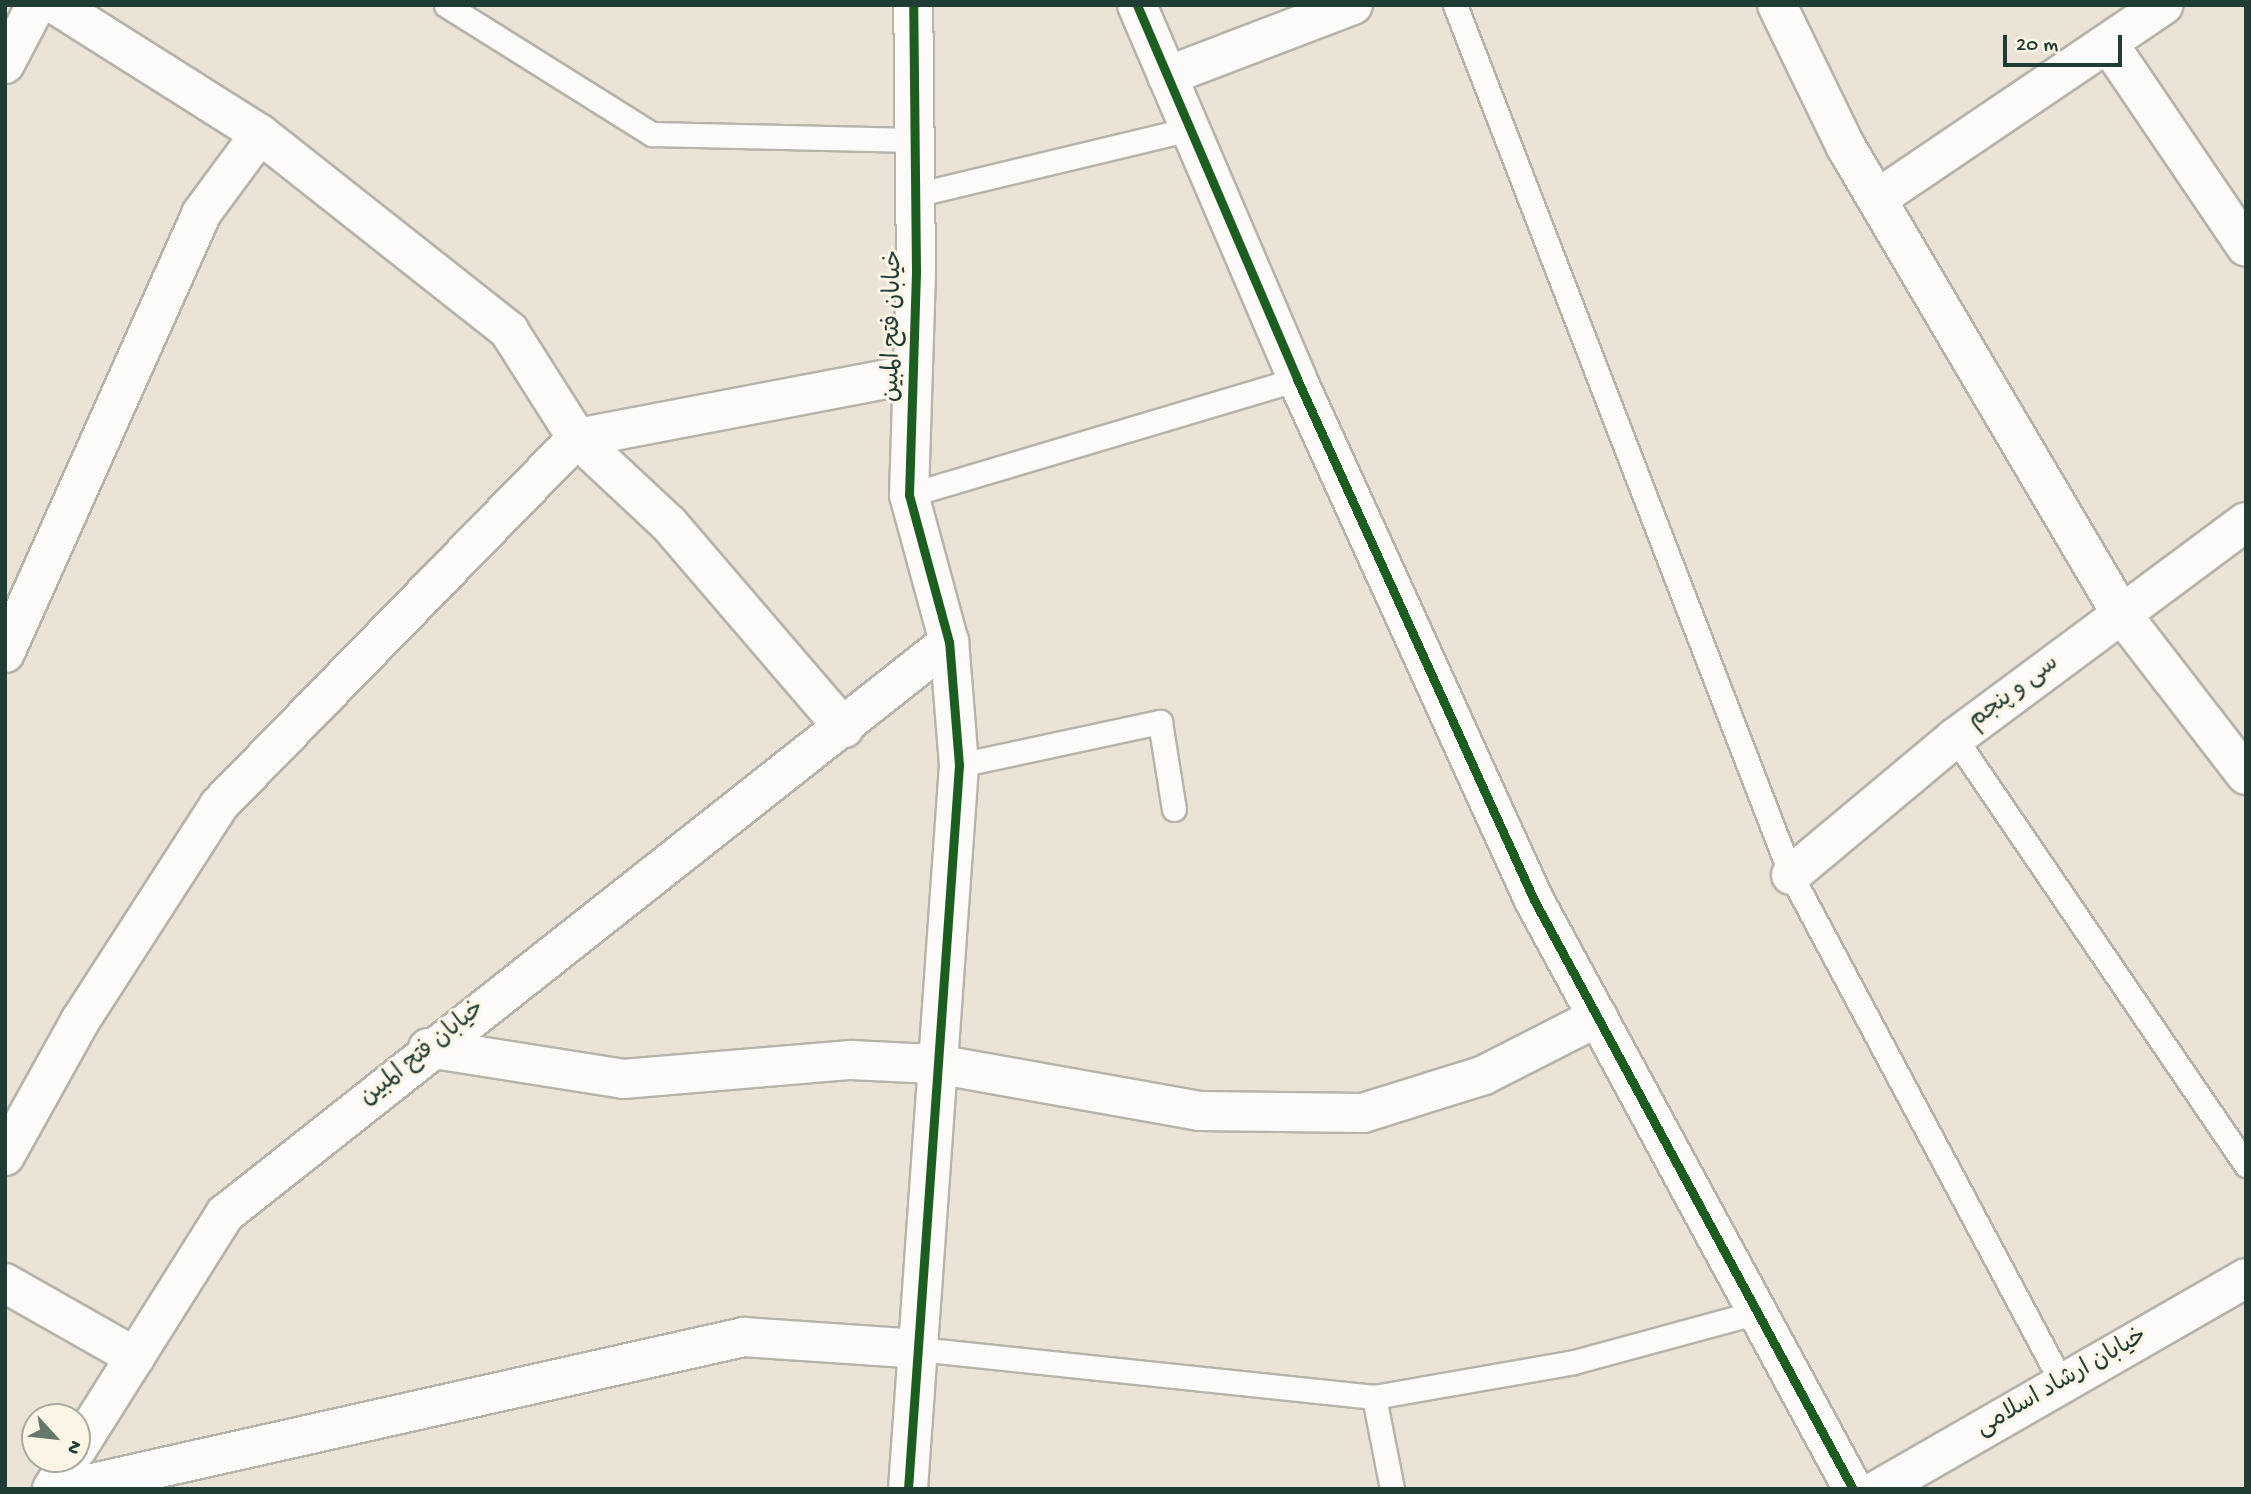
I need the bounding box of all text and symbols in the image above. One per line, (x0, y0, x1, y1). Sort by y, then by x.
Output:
scale bar (2006, 21, 2125, 65)
text: 20 m (2016, 34, 2058, 59)
street label: خیابان فتح المبین (878, 250, 910, 402)
street label: سی و پنجم (1963, 650, 2065, 736)
street label: خیابان فتح المبین (355, 995, 491, 1113)
street label: خیابان ارشاد اسلامی (1971, 1322, 2153, 1444)
north arrow (21, 1403, 91, 1473)
text: N (60, 1436, 86, 1458)

